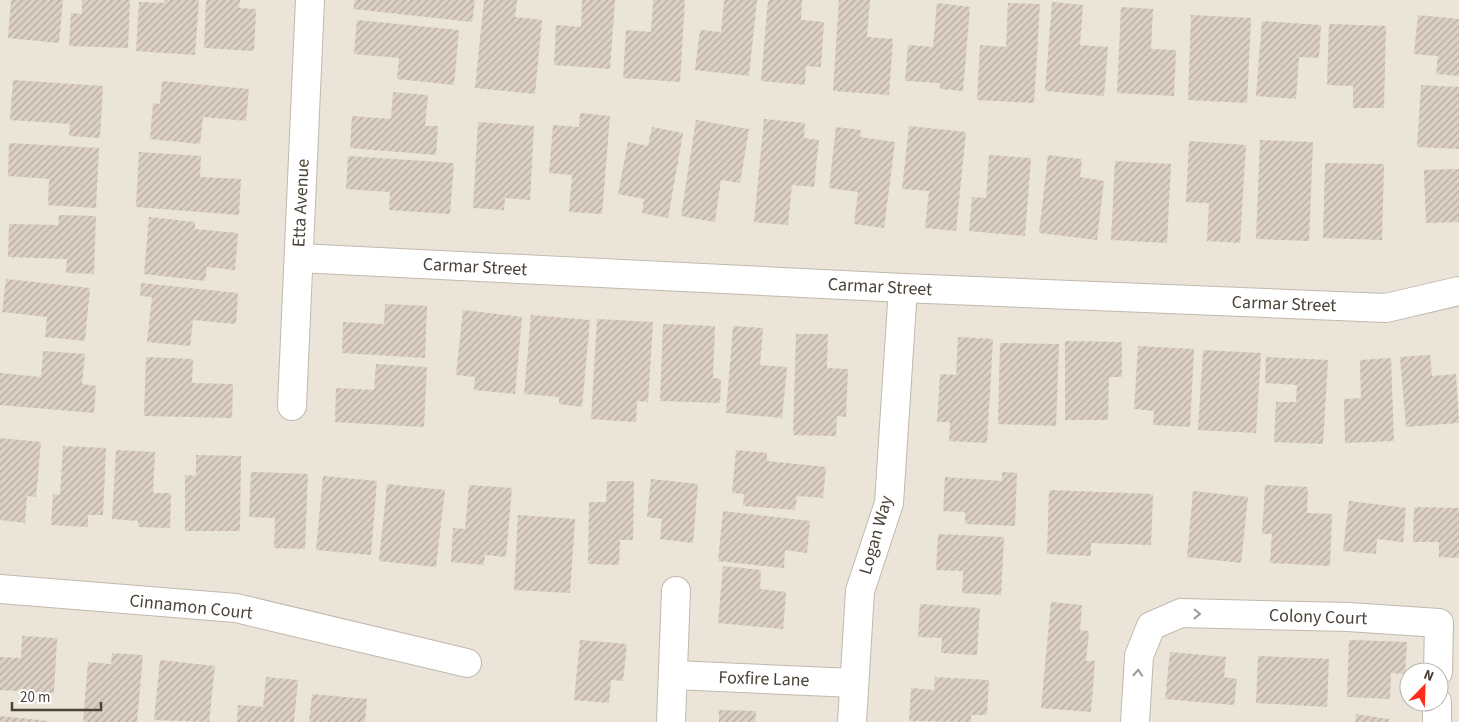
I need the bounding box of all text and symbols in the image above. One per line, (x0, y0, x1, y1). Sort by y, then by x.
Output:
street label: Etta Avenue (286, 158, 316, 248)
street label: Carmar Street (422, 252, 528, 282)
street label: Carmar Street (827, 272, 933, 302)
street label: Carmar Street (1231, 290, 1337, 318)
street label: Logan Way (853, 492, 899, 577)
street label: Cinnamon Court (128, 588, 254, 626)
street label: Colony Court (1268, 603, 1368, 631)
one-way arrow (1194, 608, 1202, 619)
north arrow (1399, 662, 1449, 712)
street label: Foxfire Lane (718, 665, 810, 693)
text: N (1420, 665, 1437, 687)
one-way arrow (1132, 669, 1143, 677)
scale bar (12, 680, 101, 712)
text: 20 m (20, 687, 50, 708)

